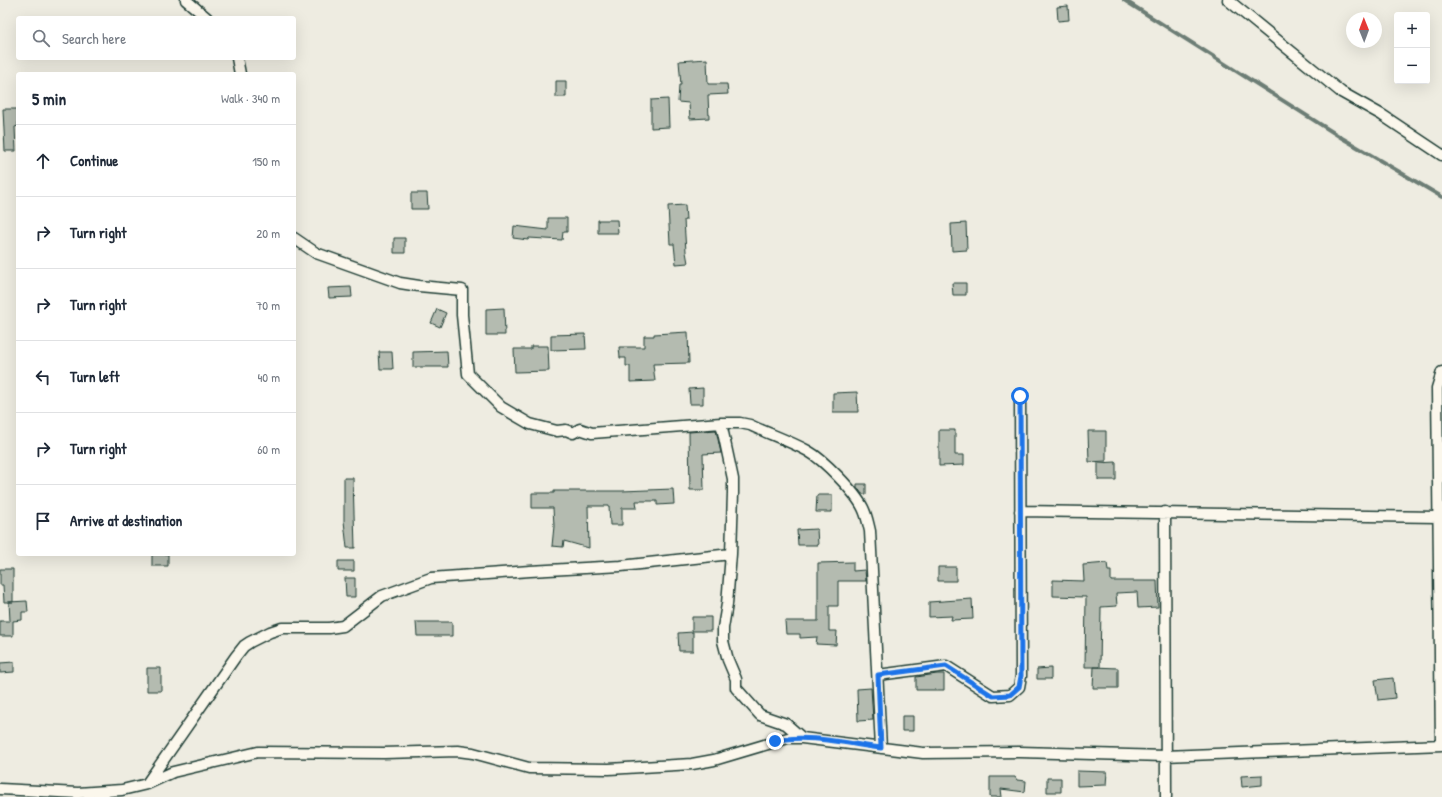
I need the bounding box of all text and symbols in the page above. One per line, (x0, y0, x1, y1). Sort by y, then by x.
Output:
north arrow (1346, 12, 1382, 48)
map controls (1394, 12, 1430, 84)
button: + (1394, 12, 1430, 48)
search box (16, 16, 296, 60)
icon: search (30, 27, 52, 49)
text: Search here (62, 28, 126, 49)
button: − (1394, 48, 1430, 84)
text: 5 min (32, 87, 66, 110)
text: Walk · 340 m (221, 89, 280, 107)
icon: ahead (32, 150, 54, 172)
text: Continue (70, 150, 118, 171)
text: 150 m (252, 152, 280, 170)
icon: right (32, 222, 54, 244)
text: Turn right (70, 222, 126, 243)
text: 20 m (256, 224, 280, 242)
icon: right (32, 294, 54, 316)
text: Turn right (70, 294, 126, 315)
text: 70 m (256, 296, 280, 314)
icon: left (32, 366, 54, 388)
text: Turn left (70, 366, 120, 387)
text: 40 m (257, 368, 280, 386)
route start (1011, 387, 1029, 405)
icon: right (32, 438, 54, 460)
text: Turn right (70, 438, 126, 459)
text: 60 m (257, 440, 280, 458)
icon: arrive (32, 510, 54, 532)
text: Arrive at destination (70, 510, 182, 531)
route end (766, 732, 784, 750)

